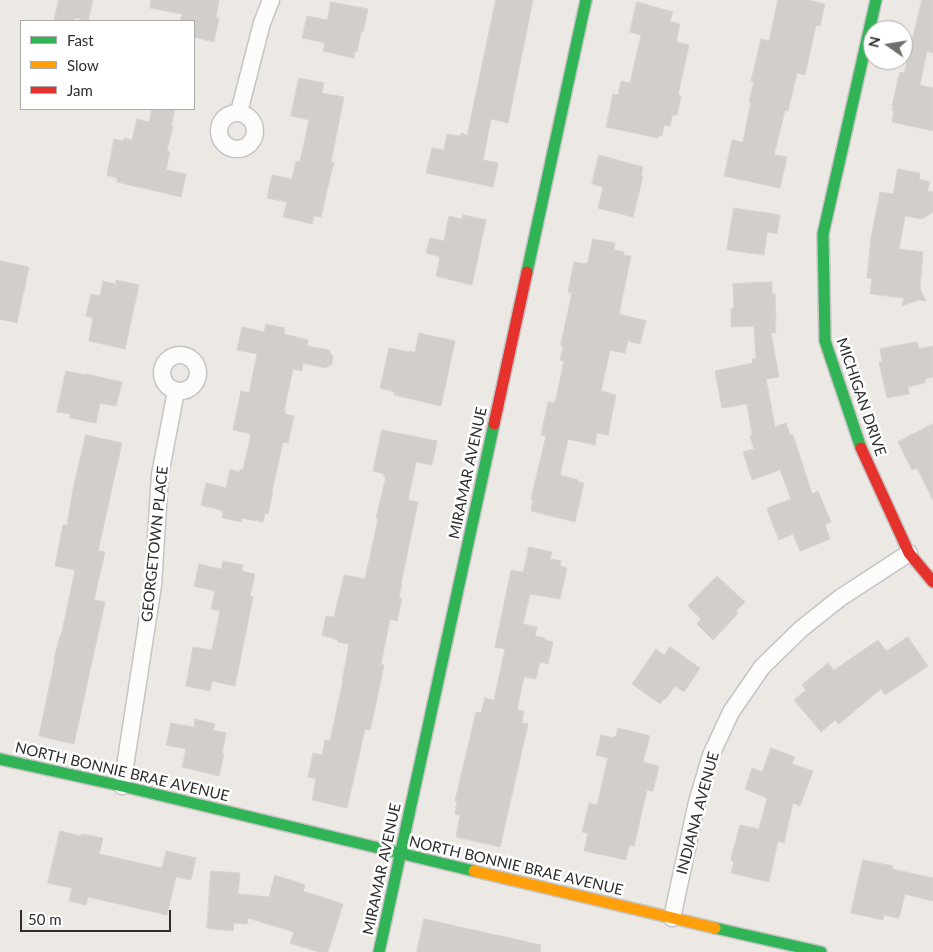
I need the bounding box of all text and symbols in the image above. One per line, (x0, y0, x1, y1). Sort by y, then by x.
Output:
legend (20, 20, 195, 110)
north arrow (863, 20, 913, 70)
text: Fast (67, 31, 94, 49)
text: N (864, 35, 883, 49)
text: Slow (67, 56, 99, 74)
text: Jam (67, 81, 93, 99)
street label: MICHIGAN DRIVE (832, 335, 890, 459)
street label: MIRAMAR AVENUE (445, 405, 491, 541)
street label: GEORGETOWN PLACE (138, 465, 172, 623)
street label: NORTH BONNIE BRAE AVENUE (13, 739, 231, 805)
street label: INDIANA AVENUE (673, 750, 723, 876)
street label: MIRAMAR AVENUE (359, 801, 405, 937)
street label: NORTH BONNIE BRAE AVENUE (407, 833, 625, 899)
scale bar (22, 900, 174, 932)
text: 50 m (28, 910, 62, 928)

